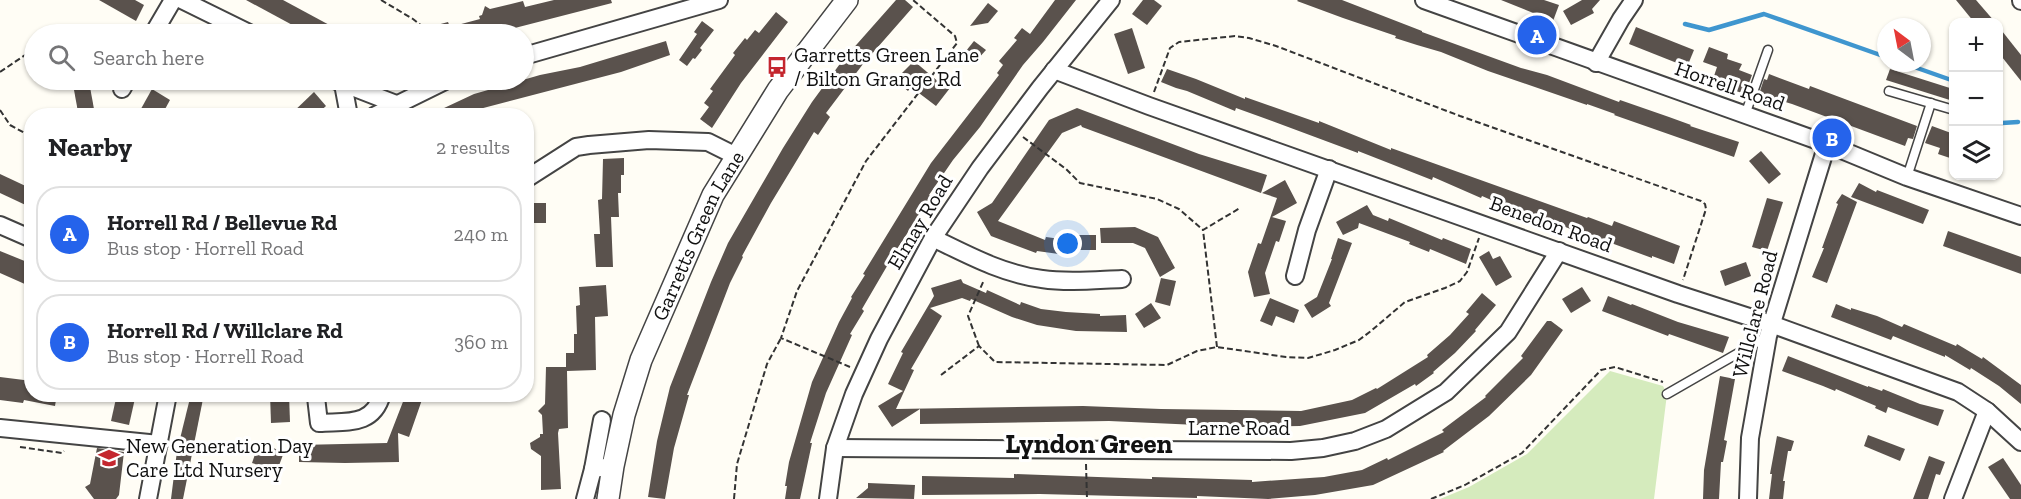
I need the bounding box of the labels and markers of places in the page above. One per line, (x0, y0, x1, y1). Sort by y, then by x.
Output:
pin: A (1518, 12, 1556, 57)
place label: Garretts Green Lane / Bilton Grange Rd (794, 42, 979, 91)
bus stop icon: Garretts Green Lane / Bilton Grange Rd (765, 55, 789, 79)
pin: B (1812, 116, 1852, 160)
place label: New Generation Day Care Ltd Nursery (126, 433, 313, 482)
school or university icon: New Generation Day Care Ltd Nursery (97, 446, 121, 470)

